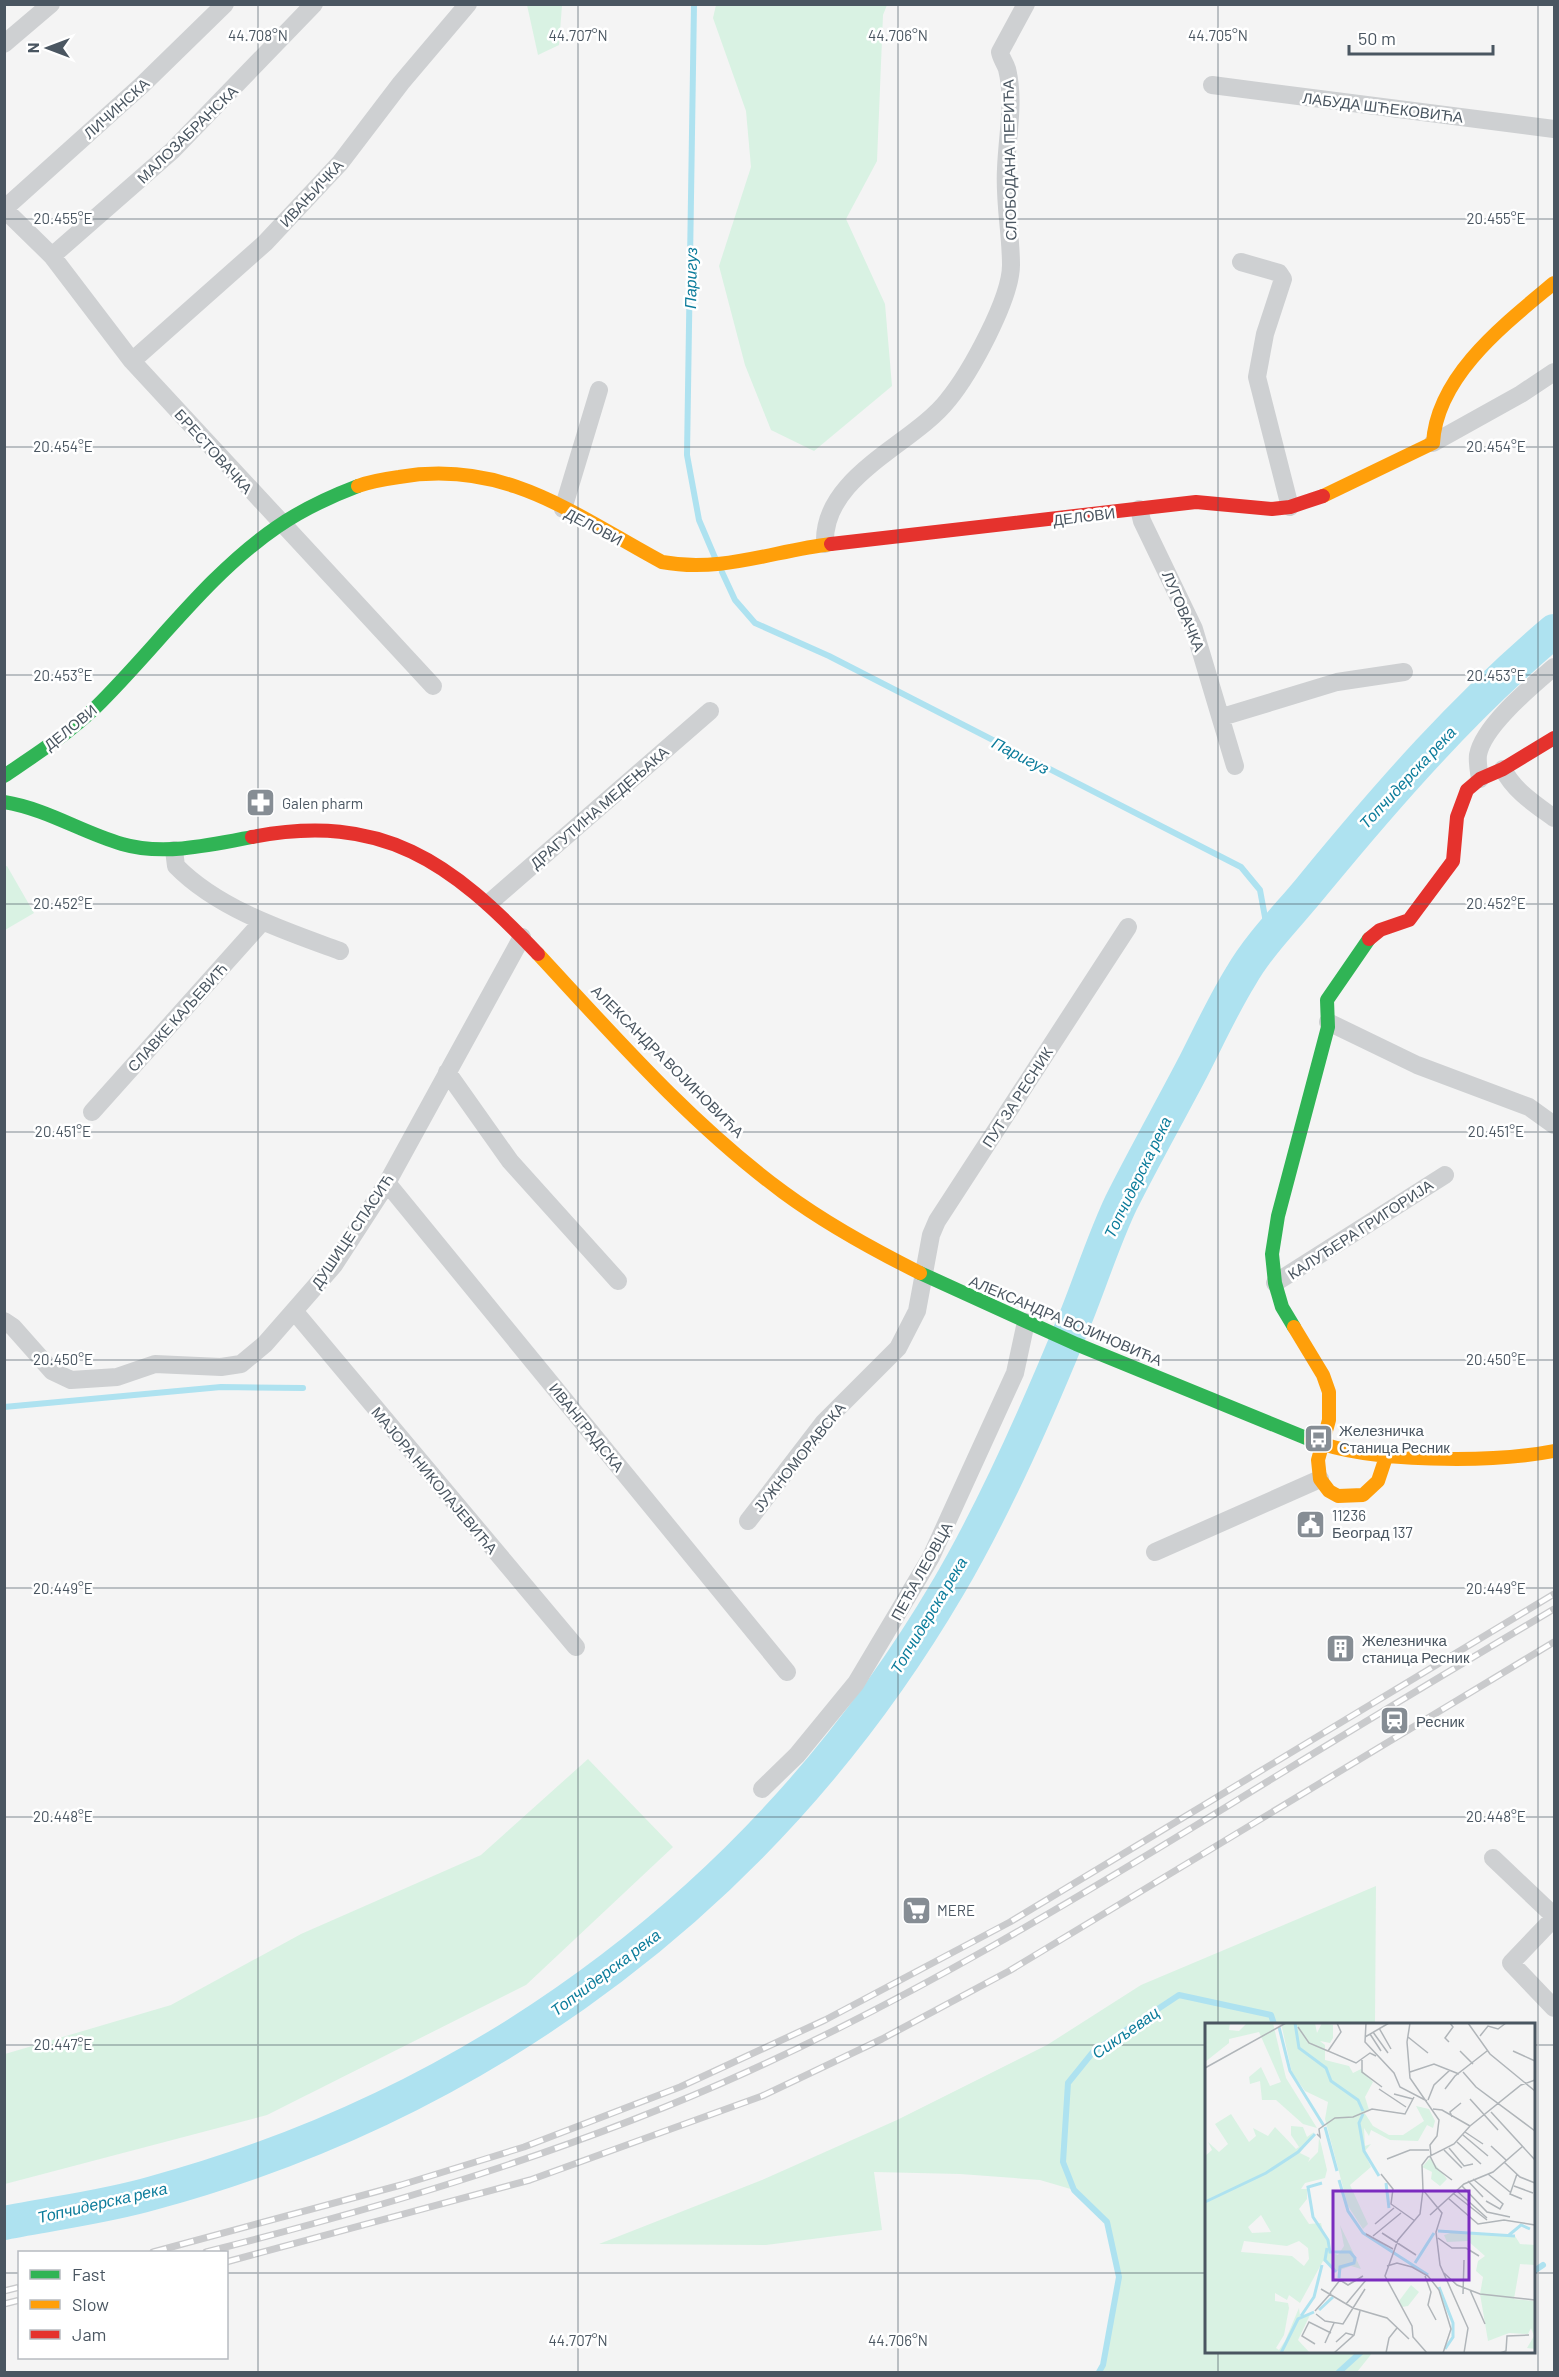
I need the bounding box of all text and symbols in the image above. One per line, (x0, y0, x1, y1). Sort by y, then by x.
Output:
north arrow (18, 18, 78, 78)
scale bar (1349, 18, 1493, 56)
text: 44.708°N (228, 26, 288, 44)
text: 44.707°N (548, 26, 608, 44)
text: 44.706°N (868, 26, 928, 44)
text: 44.705°N (1188, 26, 1248, 44)
text: 50 m (1358, 27, 1396, 49)
text: N (23, 43, 42, 53)
street label: ЛИЧИНСКА (80, 74, 152, 142)
street label: СЛОБОДАНА ПЕРИЋА (999, 79, 1019, 241)
street label: МАЛОЗАБРАНСКА (133, 81, 241, 187)
street label: ЛАБУДА ШЋЕКОВИЋА (1302, 88, 1464, 126)
street label: ИВАЊИЧКА (275, 156, 347, 230)
text: 20.455°E (33, 209, 93, 227)
text: 20.455°E (1466, 209, 1526, 227)
water label: Паригуз (680, 247, 700, 309)
street label: БРЕСТОВАЧКА (171, 405, 257, 497)
text: 20.454°E (33, 437, 93, 455)
text: 20.454°E (1466, 437, 1526, 455)
street label: ДЕЛОВИ (562, 503, 626, 549)
street label: ДЕЛОВИ (1052, 503, 1116, 529)
street label: ЛУГОВАЧКА (1159, 568, 1209, 654)
text: 20.453°E (33, 666, 93, 684)
text: 20.453°E (1466, 666, 1526, 684)
street label: ДЕЛОВИ (40, 700, 100, 754)
water label: Топчидерска река (1355, 722, 1459, 832)
water label: Паригуз (989, 733, 1053, 777)
street label: ДРАГУТИНА МЕДЕЊАКА (526, 742, 672, 872)
pharmacy icon: Galen pharm (245, 787, 277, 819)
place label: Galen pharm (282, 794, 363, 812)
text: 20.452°E (33, 894, 93, 912)
text: 20.452°E (1466, 894, 1526, 912)
street label: СЛАВКЕ КАЉЕВИЋ (123, 959, 231, 1075)
street label: АЛЕКСАНДРА ВОЈИНОВИЋА (588, 981, 748, 1141)
street label: ПУТ ЗА РЕСНИК (978, 1043, 1056, 1150)
water label: Топчидерска река (1099, 1113, 1175, 1241)
text: 20.451°E (35, 1122, 91, 1140)
text: 20.451°E (1468, 1122, 1524, 1140)
street label: ДУШИЦЕ СПАСИЋ (307, 1170, 397, 1292)
street label: КАЛУЂЕРА ГРИГОРИЈА (1284, 1175, 1436, 1283)
street label: АЛЕКСАНДРА ВОЈИНОВИЋА (967, 1271, 1165, 1369)
text: 20.450°E (33, 1350, 93, 1368)
text: 20.450°E (1466, 1350, 1526, 1368)
street label: ИВАНГРАДСКА (546, 1379, 628, 1475)
street label: ЈУЖНОМОРАВСКА (749, 1399, 849, 1515)
street label: МАЈОРА НИКОЛАЈЕВИЋА (368, 1403, 502, 1557)
place label: Железничка Станица Ресник (1339, 1421, 1450, 1456)
bus stop icon: Железничка Станица Ресник (1302, 1423, 1334, 1455)
place label: 11236 Београд 137 (1332, 1506, 1413, 1541)
public building icon: 11236 Београд 137 (1295, 1508, 1327, 1540)
street label: ПЕЂА ЛЕОВЦА (887, 1519, 955, 1623)
water label: Топчидерска река (886, 1553, 970, 1677)
text: 20.449°E (33, 1579, 93, 1597)
text: 20.449°E (1466, 1579, 1526, 1597)
place label: Железничка станица Ресник (1362, 1631, 1470, 1666)
building icon: Железничка станица Ресник (1325, 1633, 1357, 1665)
station icon: Ресник (1379, 1705, 1411, 1737)
place label: Ресник (1416, 1712, 1465, 1730)
text: 20.448°E (33, 1807, 93, 1825)
text: 20.448°E (1466, 1807, 1526, 1825)
supermarket icon: MERE (900, 1894, 932, 1926)
place label: MERE (937, 1901, 975, 1919)
water label: Топчидерска река (546, 1924, 664, 2019)
water label: Сикљевац (1088, 2002, 1162, 2062)
inset map (1205, 2023, 1535, 2353)
text: 20.447°E (34, 2035, 92, 2053)
water label: Топчидерска река (35, 2178, 169, 2226)
legend (18, 2251, 228, 2359)
text: Fast (72, 2263, 106, 2285)
text: Slow (72, 2293, 109, 2315)
text: Jam (72, 2323, 106, 2345)
text: 44.707°N (548, 2331, 608, 2349)
text: 44.706°N (868, 2331, 928, 2349)

